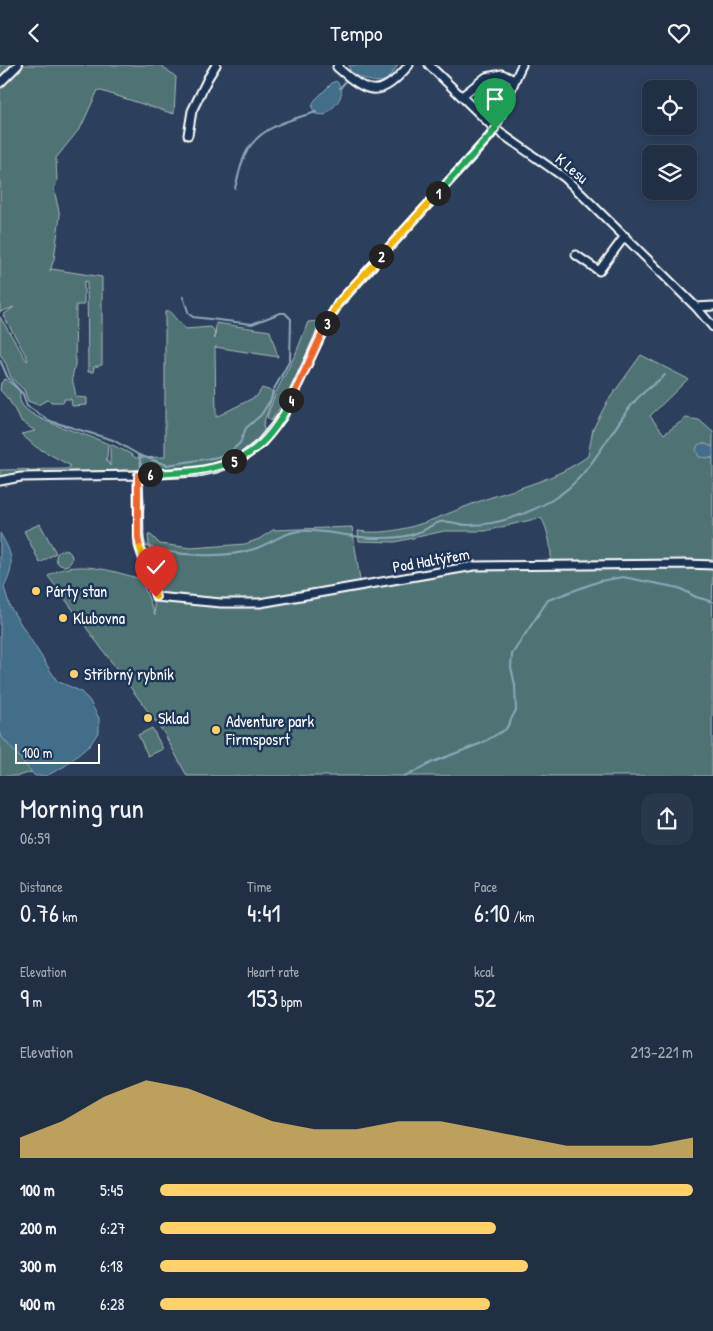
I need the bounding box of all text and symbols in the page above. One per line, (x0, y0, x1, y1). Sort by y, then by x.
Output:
text: Tempo (330, 18, 383, 48)
icon: back (20, 19, 48, 47)
icon: heart (665, 19, 693, 47)
pin (474, 78, 516, 129)
map controls (642, 80, 697, 200)
button: locate (642, 80, 697, 135)
icon: arrive (481, 85, 509, 113)
button: layers (642, 145, 697, 200)
street label: K Lesu (551, 148, 594, 189)
pin: 1 (426, 181, 450, 205)
text: 1 (436, 184, 441, 203)
pin: 2 (368, 243, 394, 269)
text: 2 (378, 247, 385, 266)
pin: 3 (314, 311, 340, 335)
text: 3 (324, 314, 331, 333)
pin: 4 (278, 387, 304, 413)
text: 4 (289, 391, 294, 410)
pin: 5 (222, 449, 246, 473)
text: 5 (232, 452, 237, 471)
pin: 6 (138, 461, 162, 487)
text: 6 (148, 465, 153, 484)
street label: Pod Haltýřem (391, 542, 471, 578)
pin (135, 546, 177, 597)
icon: check (142, 553, 170, 581)
place label: Párty stan (46, 580, 107, 602)
marker: Párty stan (30, 585, 42, 597)
place label: Klubovna (73, 607, 125, 629)
marker: Klubovna (57, 612, 69, 624)
place label: Stříbrný rybník (84, 663, 174, 685)
marker: Stříbrný rybník (68, 668, 80, 680)
place label: Sklad (158, 707, 189, 729)
place label: Adventure park Firmsposrt (225, 710, 314, 750)
marker: Sklad (142, 712, 154, 724)
marker: Adventure park Firmsposrt (210, 724, 222, 736)
scale bar (15, 741, 100, 764)
text: 100 m (22, 743, 52, 762)
text: Morning run (20, 789, 144, 827)
button: share (641, 793, 693, 845)
text: 06:59 (20, 827, 50, 849)
text: Distance (20, 877, 63, 896)
text: Time (247, 877, 272, 896)
text: Pace (474, 877, 497, 896)
text: 0.76 (20, 896, 59, 930)
text: 4:41 (247, 896, 281, 930)
text: 6:10 (474, 896, 510, 930)
text: km (59, 907, 77, 926)
text: /km (510, 907, 535, 926)
text: Elevation (20, 962, 67, 981)
text: Heart rate (247, 962, 299, 981)
text: kcal (474, 962, 494, 981)
text: 9 (20, 981, 29, 1015)
text: 153 (247, 981, 278, 1015)
text: 52 (474, 981, 496, 1015)
text: m (29, 992, 42, 1011)
text: bpm (278, 992, 302, 1011)
text: Elevation (20, 1041, 73, 1063)
text: 213–221 m (630, 1041, 693, 1063)
text: 100 m (20, 1179, 55, 1201)
text: 5:45 (100, 1179, 123, 1201)
text: 200 m (20, 1217, 56, 1239)
text: 6:27 (100, 1217, 126, 1239)
text: 300 m (20, 1255, 56, 1277)
text: 6:18 (100, 1255, 123, 1277)
text: 400 m (20, 1293, 55, 1315)
text: 6:28 (100, 1293, 125, 1315)

